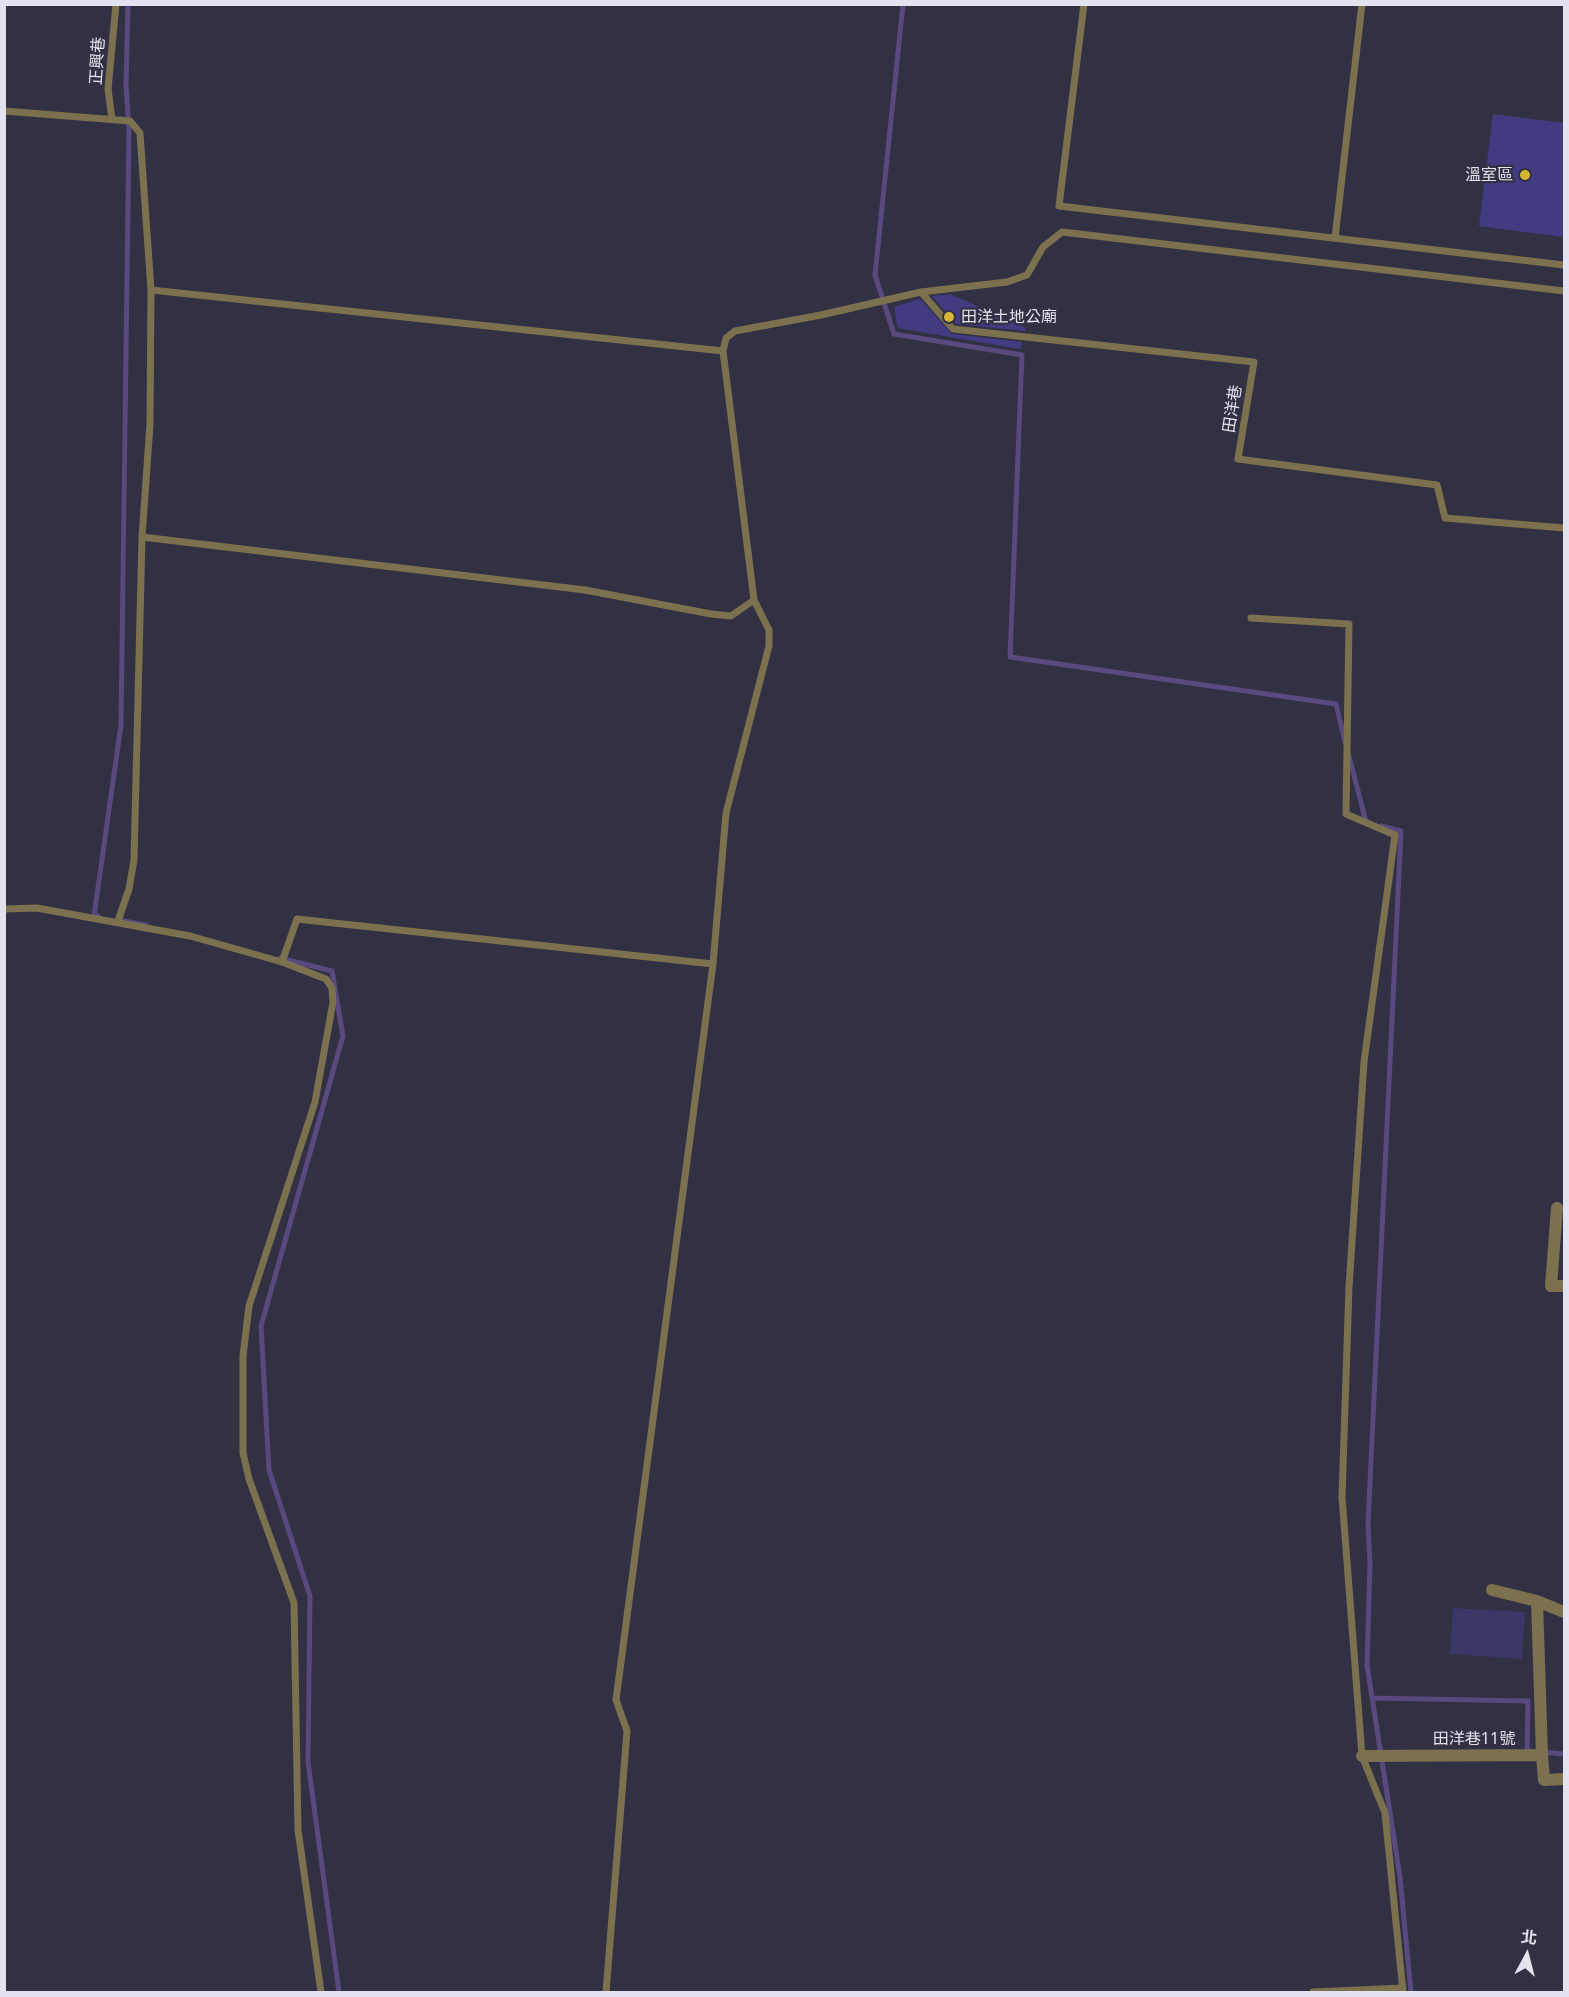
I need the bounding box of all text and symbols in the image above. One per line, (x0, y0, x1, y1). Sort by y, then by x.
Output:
street label: 正興巷 (87, 36, 109, 86)
place label: 溫室區 (1465, 165, 1513, 185)
marker: 溫室區 (1518, 168, 1532, 182)
place label: 田洋土地公廟 (961, 307, 1057, 327)
marker: 田洋土地公廟 (942, 310, 956, 324)
street label: 田洋巷 (1220, 384, 1246, 434)
street label: 田洋巷11號 (1433, 1729, 1515, 1749)
north arrow (1497, 1925, 1557, 1985)
text: 北 (1520, 1925, 1538, 1949)

